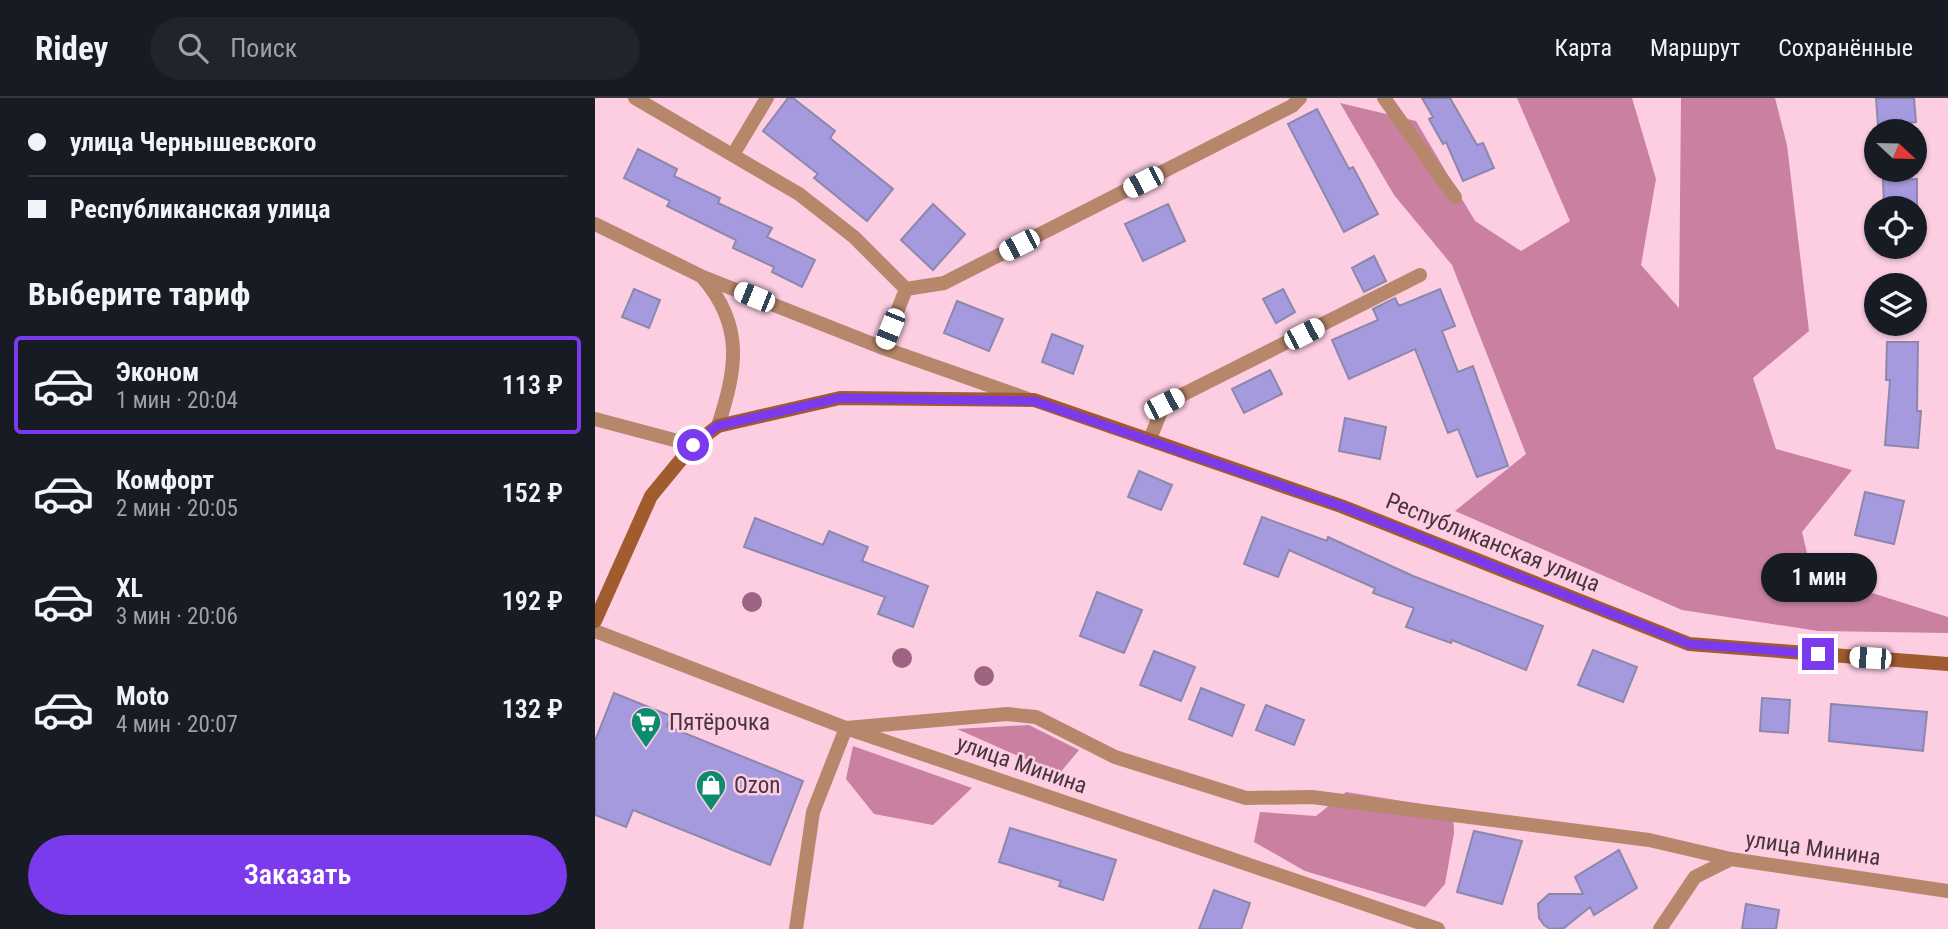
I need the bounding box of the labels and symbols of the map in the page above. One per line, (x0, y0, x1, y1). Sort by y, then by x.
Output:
north arrow (1864, 119, 1927, 182)
car (1120, 163, 1167, 201)
car (996, 226, 1043, 264)
car (731, 279, 778, 315)
car (873, 306, 908, 352)
car (1281, 315, 1328, 353)
car (1141, 385, 1188, 423)
route start (677, 429, 709, 461)
street label: Республиканская улица (1382, 487, 1604, 598)
callout: 1 мин (1760, 552, 1876, 602)
route end (1802, 638, 1834, 670)
car (1849, 646, 1892, 670)
supermarket icon: Пятёрочка (629, 705, 663, 749)
place label: Пятёрочка (669, 709, 770, 736)
street label: улица Минина (953, 730, 1091, 799)
shop icon: Ozon (694, 768, 728, 812)
place label: Ozon (734, 772, 780, 799)
street label: улица Минина (1744, 826, 1882, 871)

